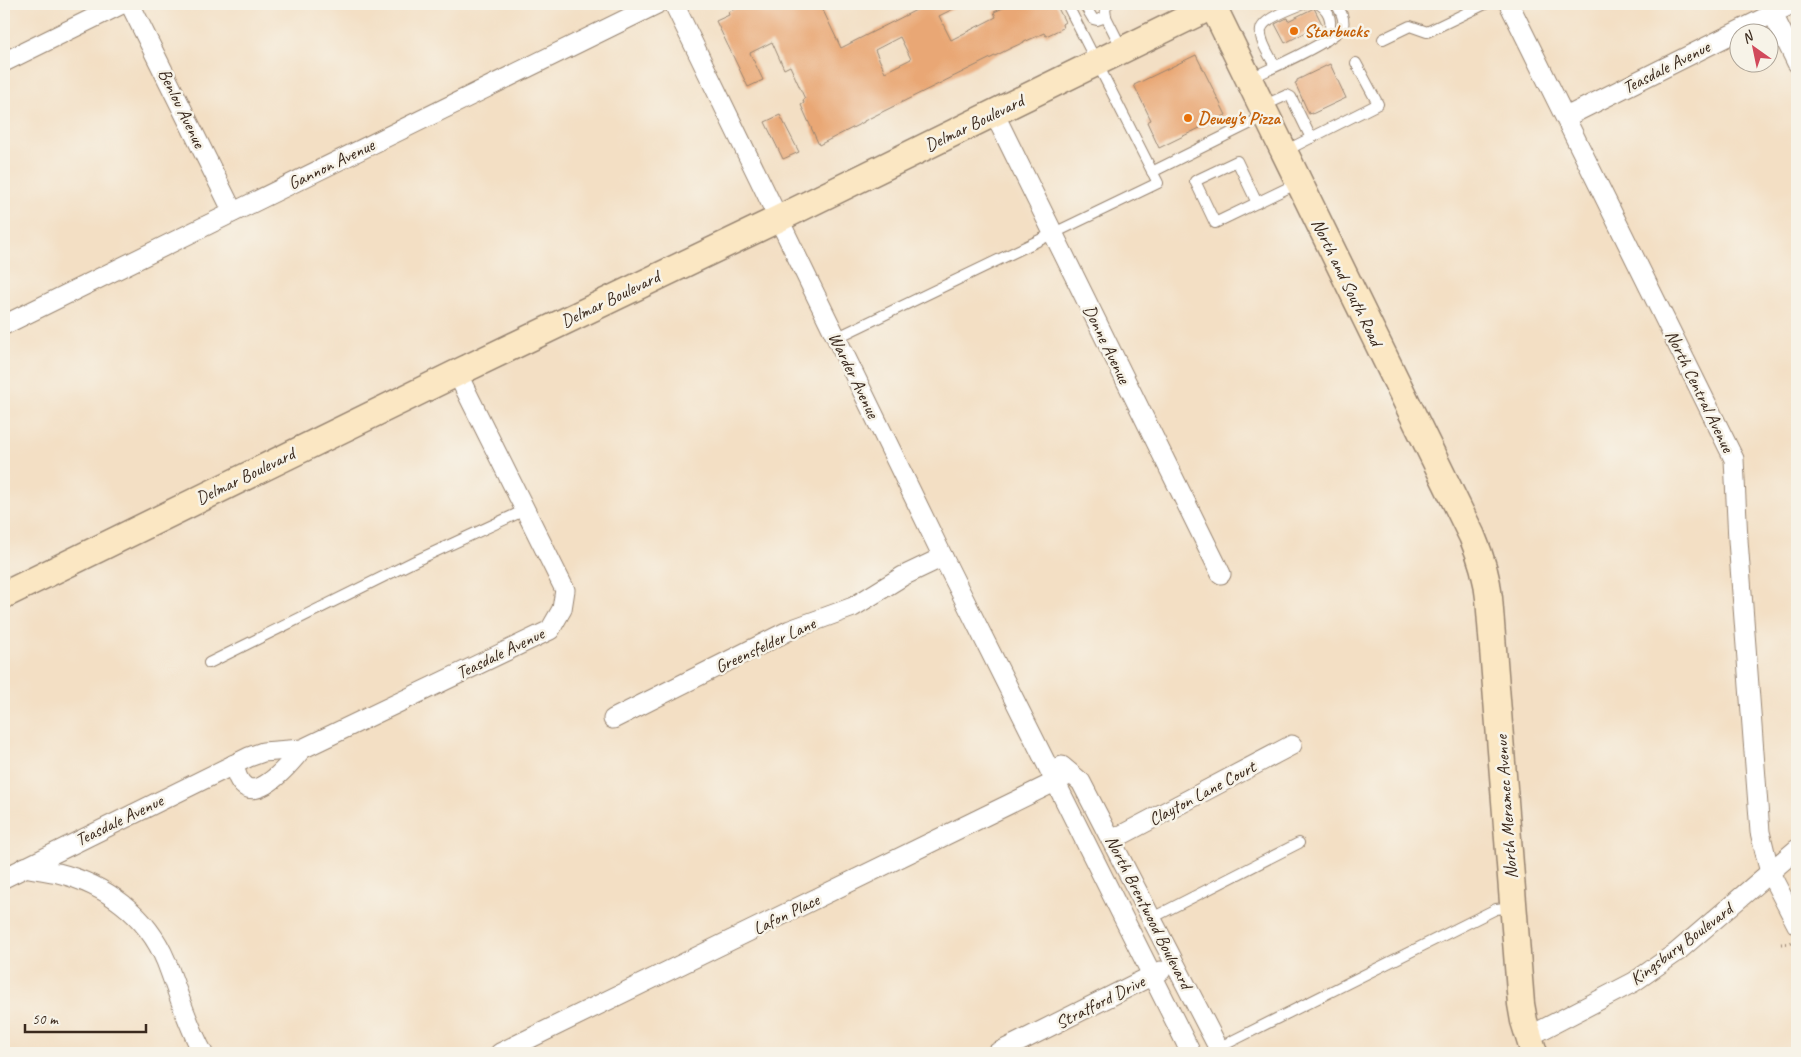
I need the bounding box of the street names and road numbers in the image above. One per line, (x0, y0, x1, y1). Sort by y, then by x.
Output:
street label: Teasdale Avenue (1619, 35, 1714, 98)
street label: Benlou Avenue (153, 65, 211, 152)
street label: Delmar Boulevard (921, 88, 1030, 156)
street label: Gannon Avenue (284, 133, 379, 194)
street label: North and South Road (1307, 215, 1389, 352)
street label: Delmar Boulevard (557, 264, 666, 332)
street label: Donne Avenue (1079, 301, 1136, 388)
street label: North Central Avenue (1661, 326, 1740, 457)
street label: Warder Avenue (824, 329, 885, 422)
street label: Delmar Boulevard (192, 441, 301, 509)
street label: Greensfelder Lane (711, 612, 820, 678)
street label: Teasdale Avenue (453, 622, 548, 684)
street label: North Meramec Avenue (1490, 733, 1522, 880)
street label: Clayton Lane Court (1145, 755, 1261, 830)
street label: Teasdale Avenue (72, 789, 167, 851)
street label: North Brentwood Boulevard (1101, 831, 1199, 995)
street label: Lafon Place (749, 888, 824, 939)
street label: Kingsbury Boulevard (1625, 896, 1739, 990)
street label: Stratford Drive (1052, 970, 1149, 1034)

